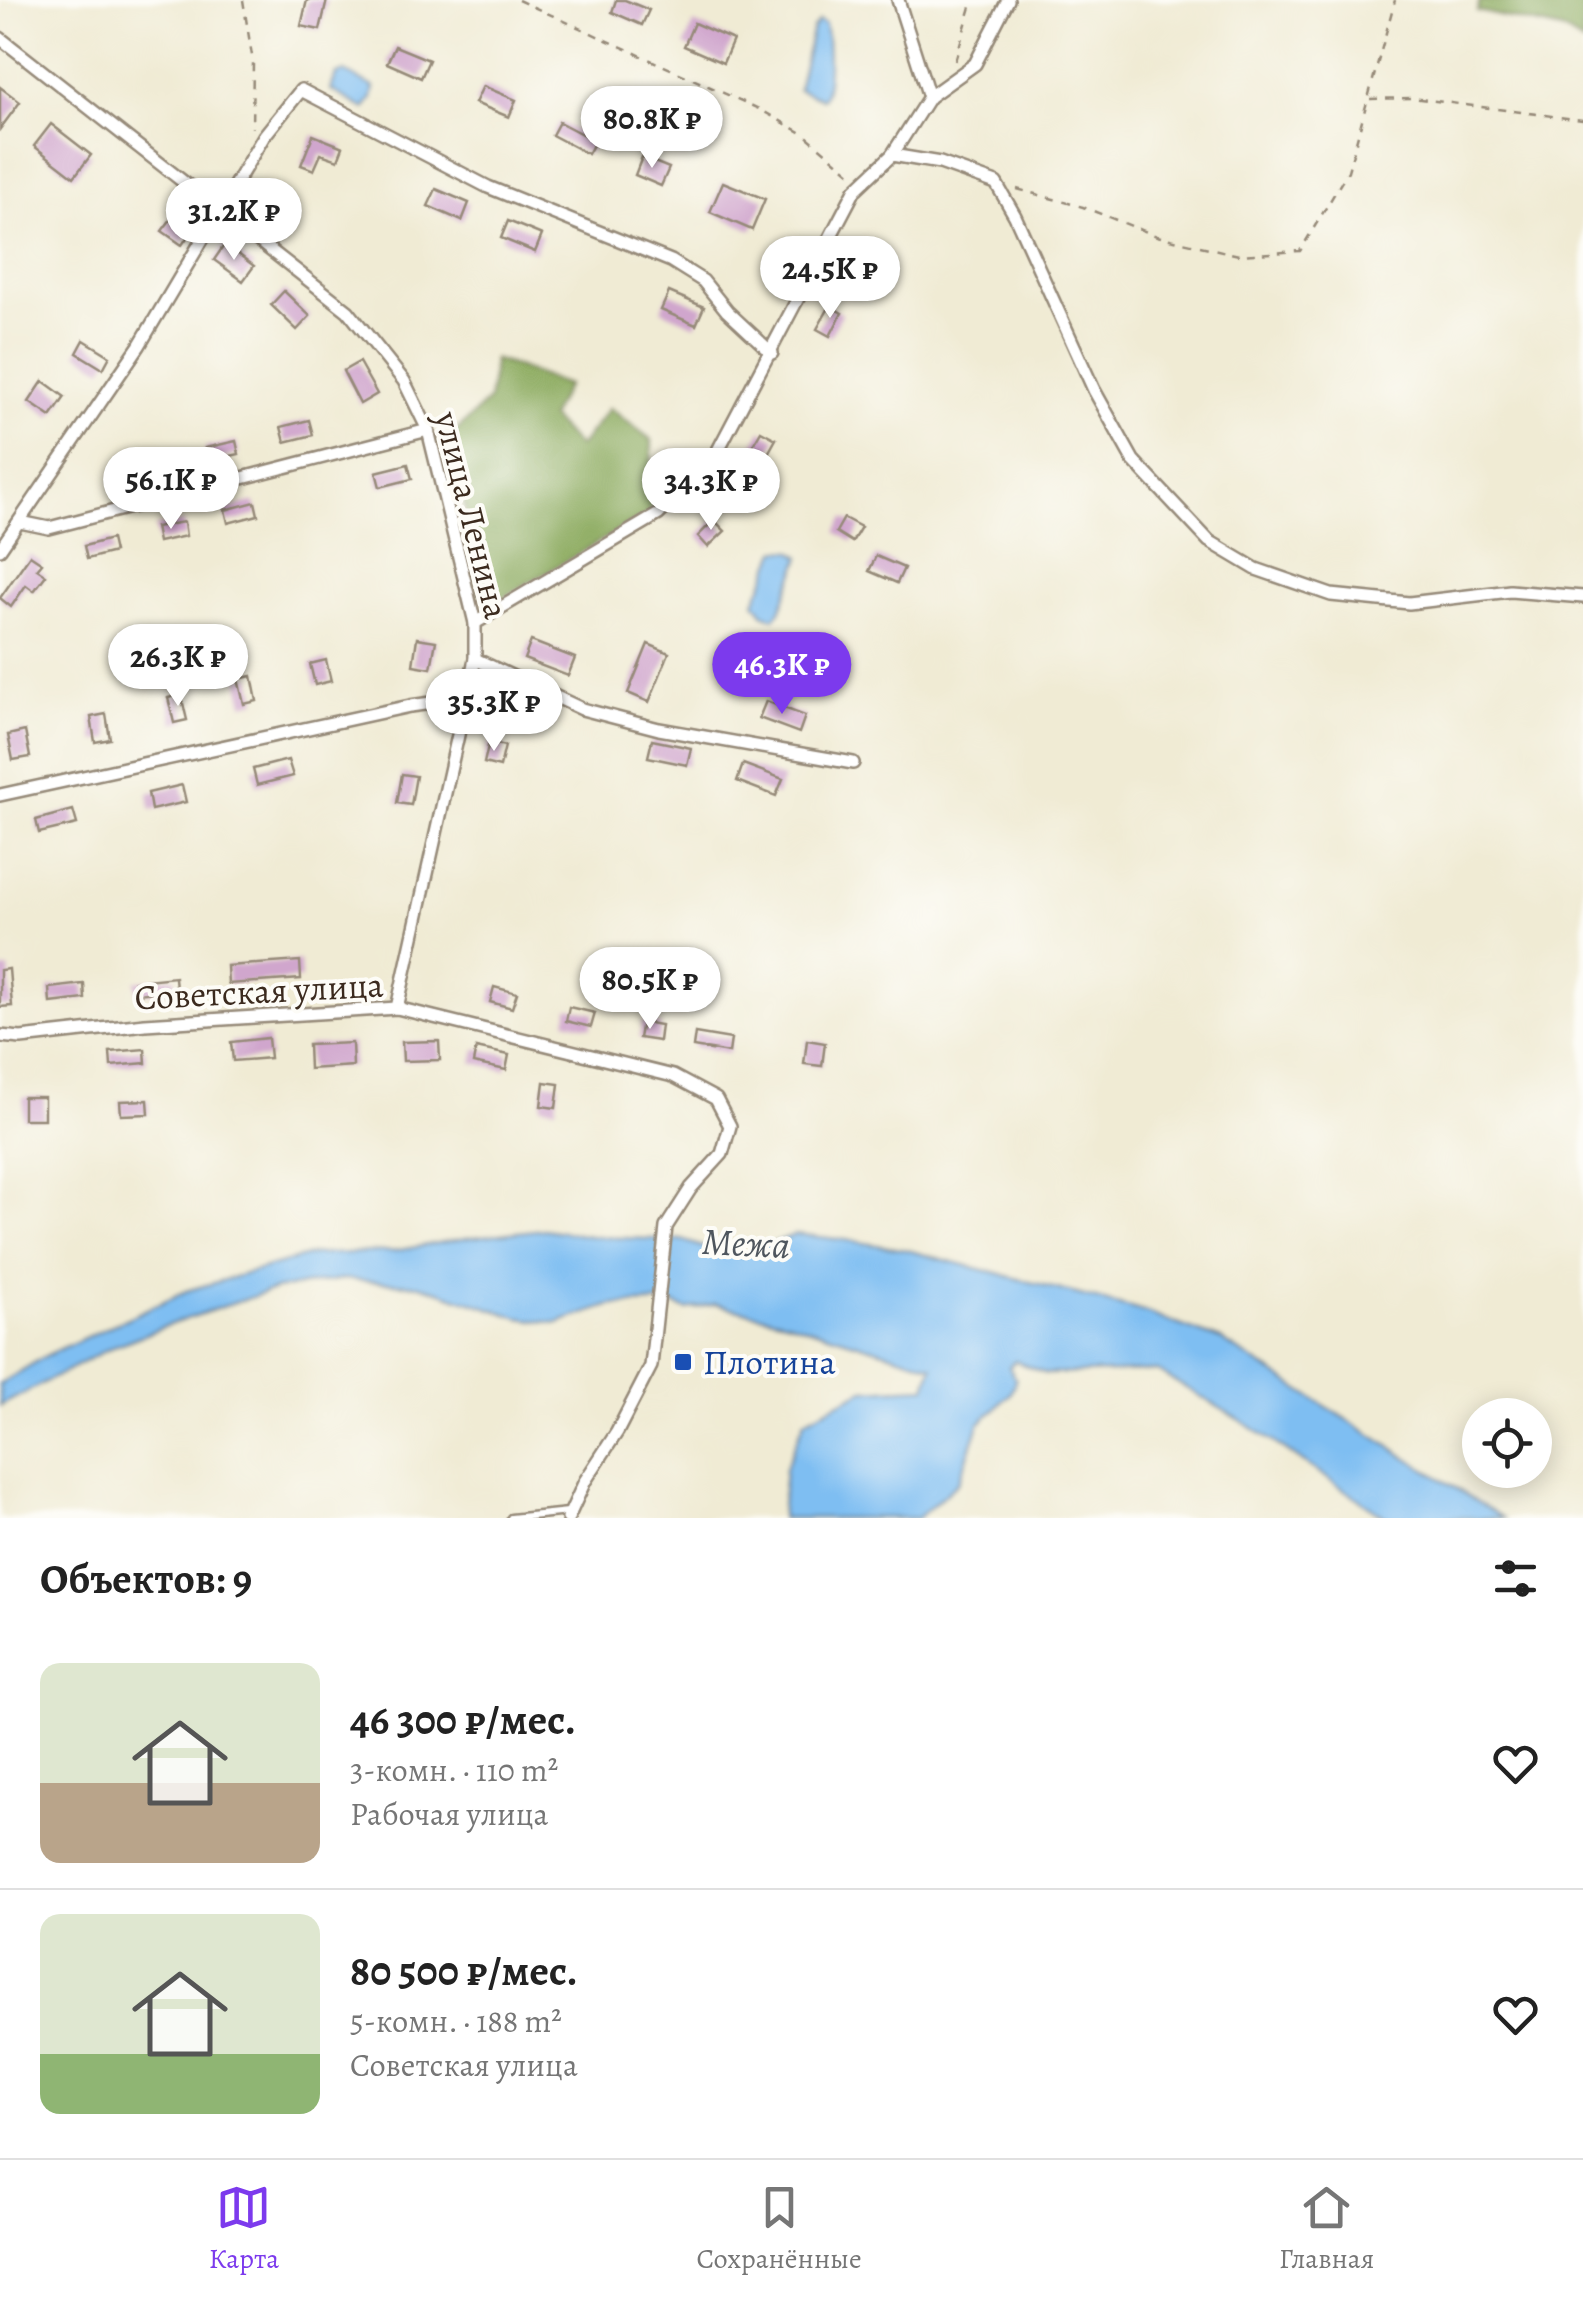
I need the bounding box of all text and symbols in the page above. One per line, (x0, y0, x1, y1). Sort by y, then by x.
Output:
pin: 80.8K ₽ (560, 86, 744, 171)
text: 80.8K ₽ (603, 96, 701, 140)
pin: 31.2K ₽ (142, 178, 326, 263)
text: 31.2K ₽ (188, 188, 280, 232)
pin: 24.5K ₽ (738, 236, 922, 321)
text: 24.5K ₽ (782, 246, 878, 290)
street label: улица Ленина (423, 406, 521, 624)
pin: 56.1K ₽ (79, 447, 263, 532)
pin: 34.3K ₽ (619, 448, 803, 533)
text: 56.1K ₽ (125, 457, 217, 501)
text: 34.3K ₽ (664, 458, 758, 502)
pin: 26.3K ₽ (86, 624, 270, 709)
pin: 46.3K ₽ (690, 632, 874, 717)
text: 26.3K ₽ (130, 634, 226, 678)
text: 46.3K ₽ (734, 642, 830, 686)
pin: 35.3K ₽ (402, 669, 586, 754)
text: 35.3K ₽ (448, 679, 540, 723)
pin: 80.5K ₽ (558, 947, 742, 1032)
text: 80.5K ₽ (602, 957, 698, 1001)
street label: Советская улица (133, 961, 385, 1021)
water label: Межа (701, 1215, 791, 1271)
place label: Плотина (703, 1338, 836, 1386)
marker: Плотина (672, 1351, 694, 1373)
map controls (1462, 1398, 1552, 1488)
button: locate (1462, 1398, 1552, 1488)
text: Объектов: 9 (40, 1550, 252, 1607)
icon: filters (1488, 1551, 1543, 1606)
text: 46 300 ₽/мес. (350, 1691, 576, 1748)
icon: home (120, 1703, 240, 1823)
icon: heart (1488, 1736, 1543, 1791)
text: 3-комн. · 110 m² (350, 1748, 558, 1792)
text: Рабочая улица (350, 1792, 548, 1836)
text: 80 500 ₽/мес. (350, 1942, 578, 1999)
icon: home (120, 1954, 240, 2074)
icon: heart (1488, 1987, 1543, 2042)
text: 5-комн. · 188 m² (350, 1999, 562, 2043)
text: Советская улица (350, 2043, 578, 2087)
tab: Карта (209, 2180, 279, 2278)
tab: Сохранённые (697, 2180, 862, 2278)
tab: Главная (1279, 2180, 1374, 2278)

